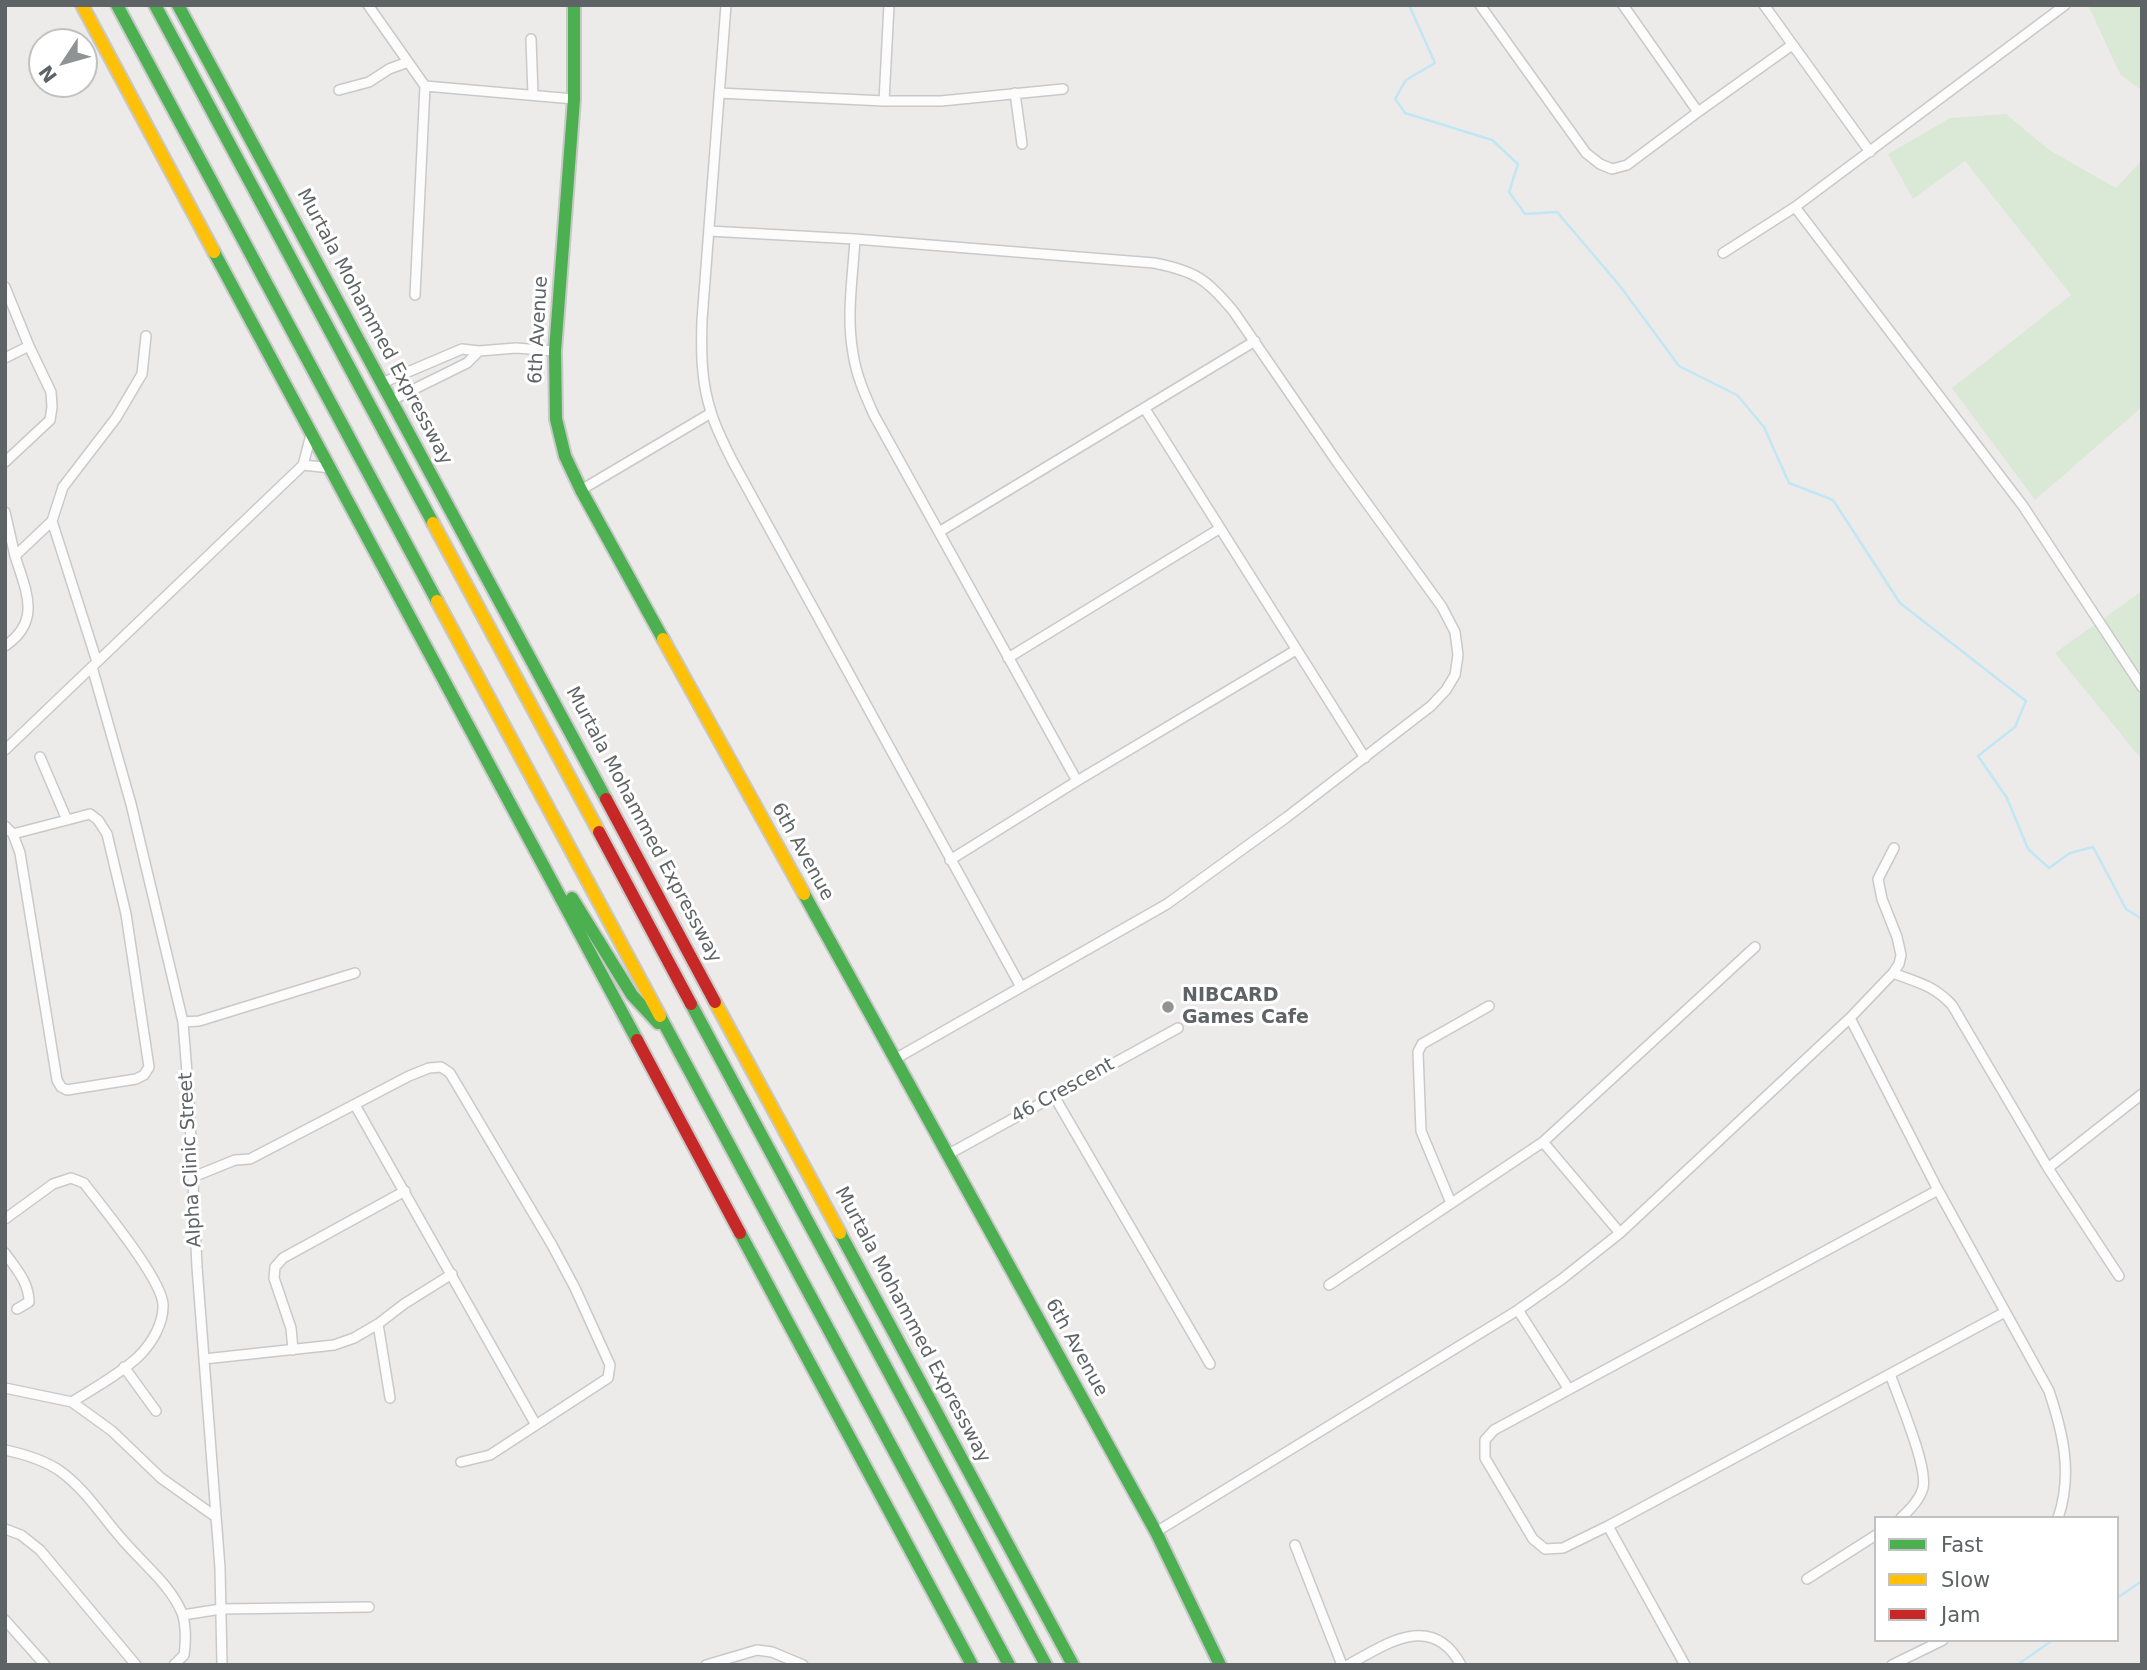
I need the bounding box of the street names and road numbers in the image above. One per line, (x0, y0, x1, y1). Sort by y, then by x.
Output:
street label: Murtala Mohammed Expressway (291, 185, 457, 469)
street label: 6th Avenue (525, 275, 553, 385)
street label: Murtala Mohammed Expressway (560, 683, 726, 967)
street label: 6th Avenue (766, 799, 838, 905)
street label: 46 Crescent (1008, 1053, 1118, 1129)
street label: Alpha Clinic Street (175, 1072, 207, 1248)
street label: Murtala Mohammed Expressway (829, 1183, 995, 1467)
street label: 6th Avenue (1040, 1295, 1112, 1401)

